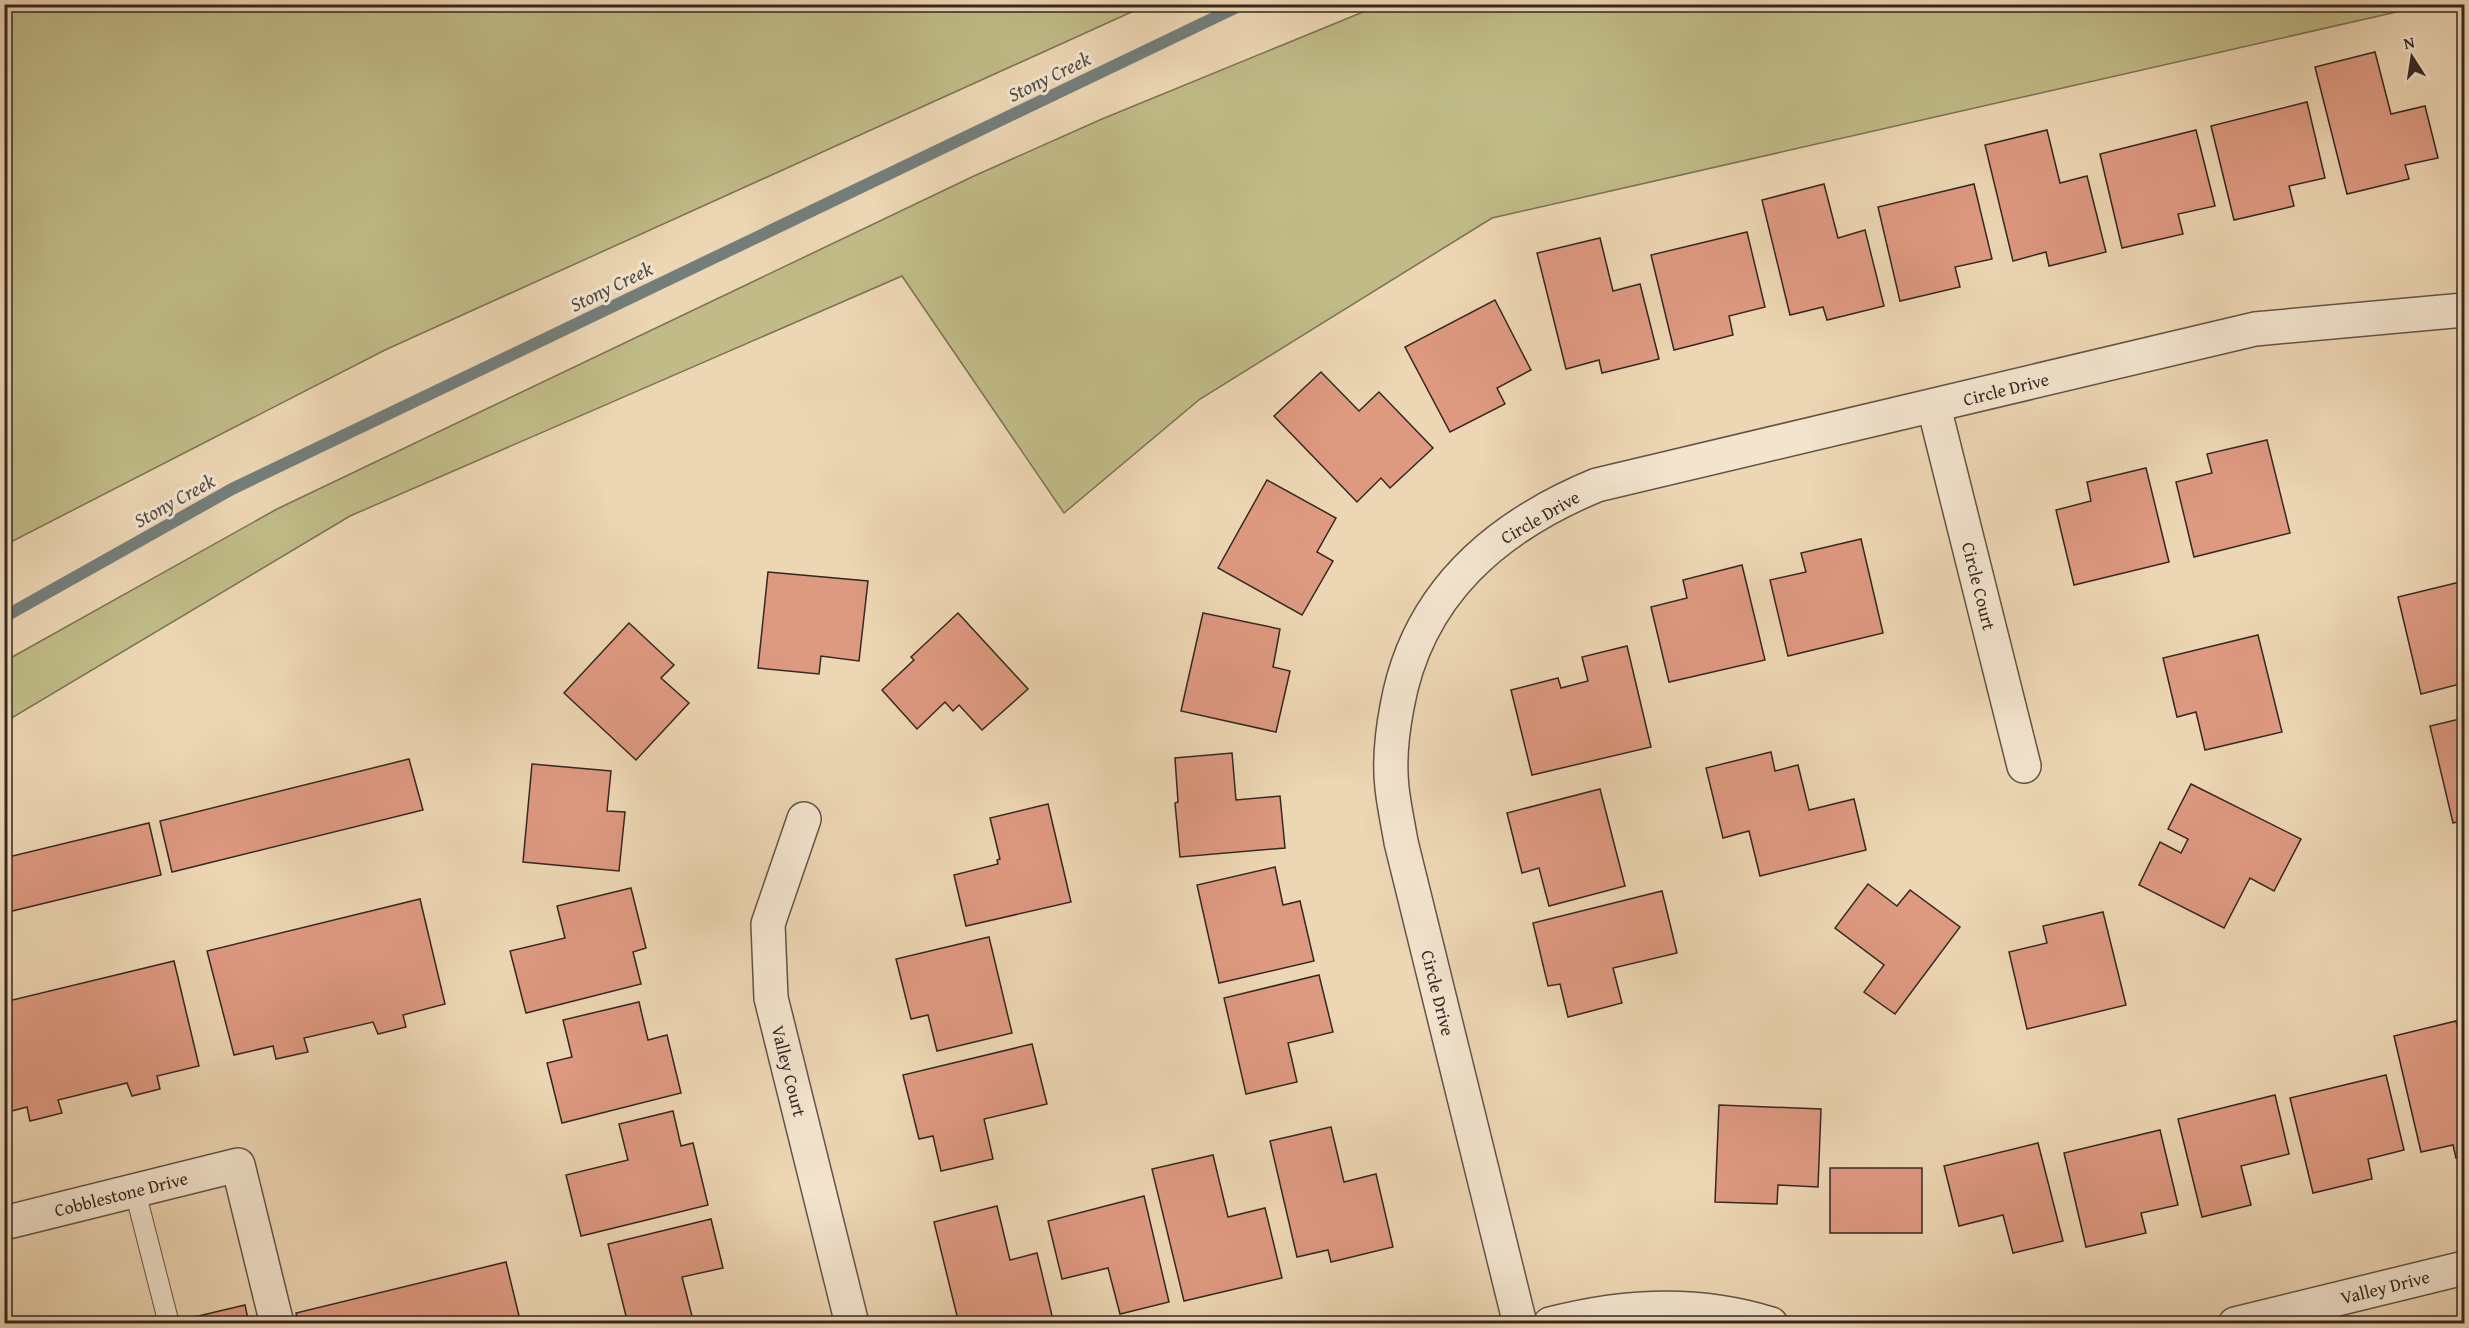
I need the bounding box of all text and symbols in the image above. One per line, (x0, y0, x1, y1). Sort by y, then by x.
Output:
north arrow (2382, 27, 2442, 87)
text: N (2401, 29, 2417, 55)
water label: Stony Creek (1003, 43, 1096, 109)
water label: Stony Creek (565, 253, 658, 319)
street label: Circle Drive (1960, 365, 2052, 413)
water label: Stony Creek (128, 465, 221, 534)
street label: Circle Drive (1495, 483, 1585, 551)
street label: Circle Court (1955, 539, 2003, 633)
street label: Circle Drive (1414, 947, 1462, 1039)
street label: Valley Court (765, 1023, 814, 1120)
street label: Cobblestone Drive (51, 1164, 191, 1224)
street label: Valley Drive (2338, 1263, 2432, 1311)

